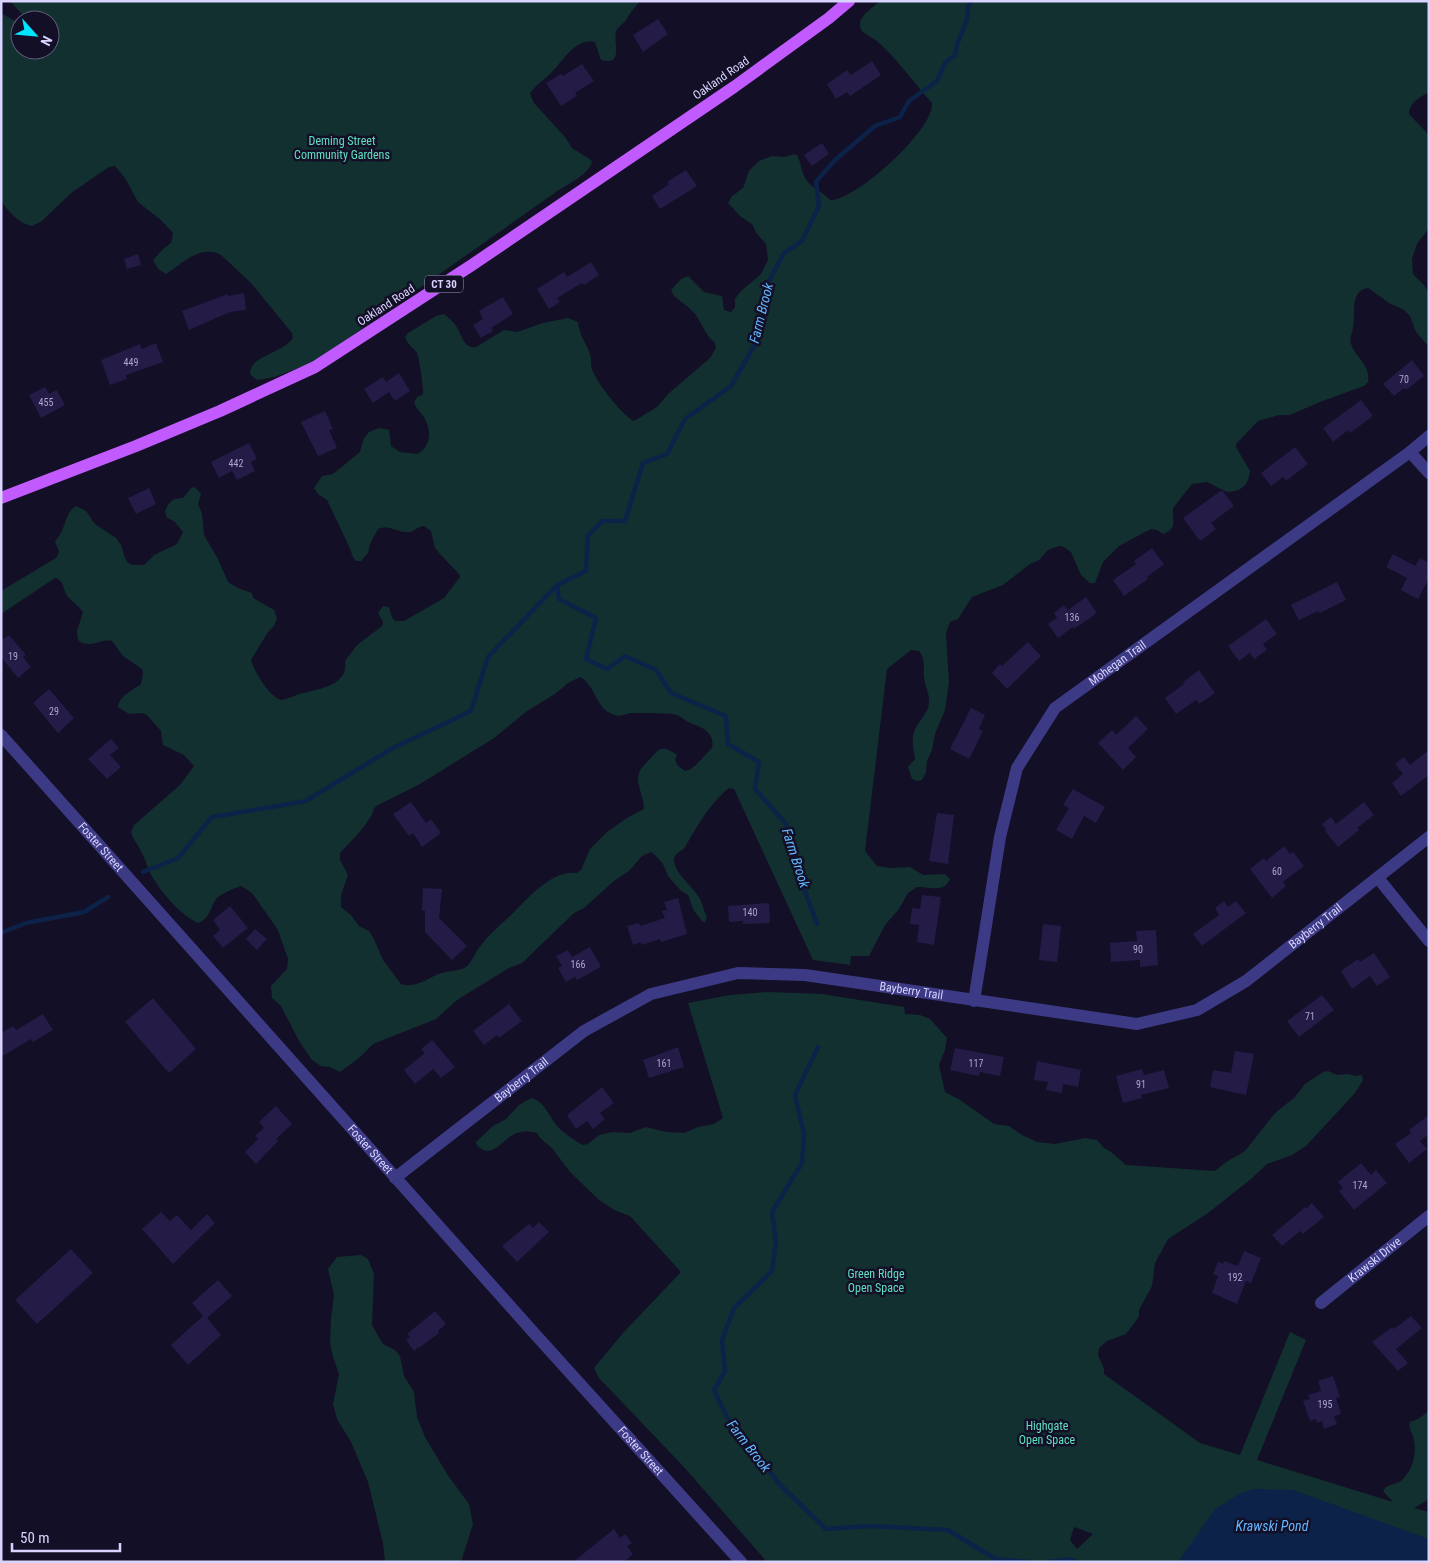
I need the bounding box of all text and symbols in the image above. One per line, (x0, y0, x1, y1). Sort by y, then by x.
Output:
north arrow (10, 10, 60, 60)
text: N (38, 33, 56, 48)
street label: Oakland Road (690, 53, 752, 103)
park label: Deming Street Community Gardens (294, 134, 390, 162)
road number: CT 30 (425, 276, 463, 292)
water label: Farm Brook (746, 280, 776, 345)
street label: Oakland Road (355, 281, 417, 329)
house number: 449 (124, 357, 138, 368)
house number: 70 (1399, 374, 1409, 385)
house number: 455 (39, 397, 53, 408)
house number: 442 (229, 458, 243, 469)
house number: 136 (1065, 612, 1079, 623)
street label: Mohegan Trail (1086, 638, 1149, 688)
house number: 19 (8, 651, 18, 662)
house number: 29 (49, 706, 59, 717)
street label: Foster Street (75, 820, 127, 875)
water label: Farm Brook (779, 826, 813, 891)
house number: 60 (1272, 866, 1282, 877)
street label: Bayberry Trail (1286, 901, 1345, 952)
house number: 140 (743, 907, 757, 918)
house number: 90 (1133, 944, 1143, 955)
house number: 166 (571, 959, 585, 970)
street label: Bayberry Trail (879, 979, 944, 1002)
house number: 71 (1305, 1011, 1315, 1022)
street label: Bayberry Trail (492, 1055, 551, 1105)
house number: 161 (657, 1058, 671, 1069)
house number: 117 (969, 1058, 983, 1069)
house number: 91 (1136, 1079, 1146, 1090)
street label: Foster Street (345, 1122, 396, 1177)
house number: 174 (1353, 1180, 1367, 1191)
street label: Krawski Drive (1345, 1234, 1404, 1285)
park label: Green Ridge Open Space (847, 1267, 905, 1295)
house number: 192 (1228, 1272, 1242, 1283)
house number: 195 (1318, 1399, 1332, 1410)
water label: Farm Brook (724, 1417, 775, 1476)
park label: Highgate Open Space (1019, 1419, 1076, 1447)
street label: Foster Street (615, 1424, 667, 1479)
water label: Krawski Pond (1236, 1518, 1309, 1534)
scale bar (12, 1520, 120, 1552)
text: 50 m (20, 1529, 50, 1547)

